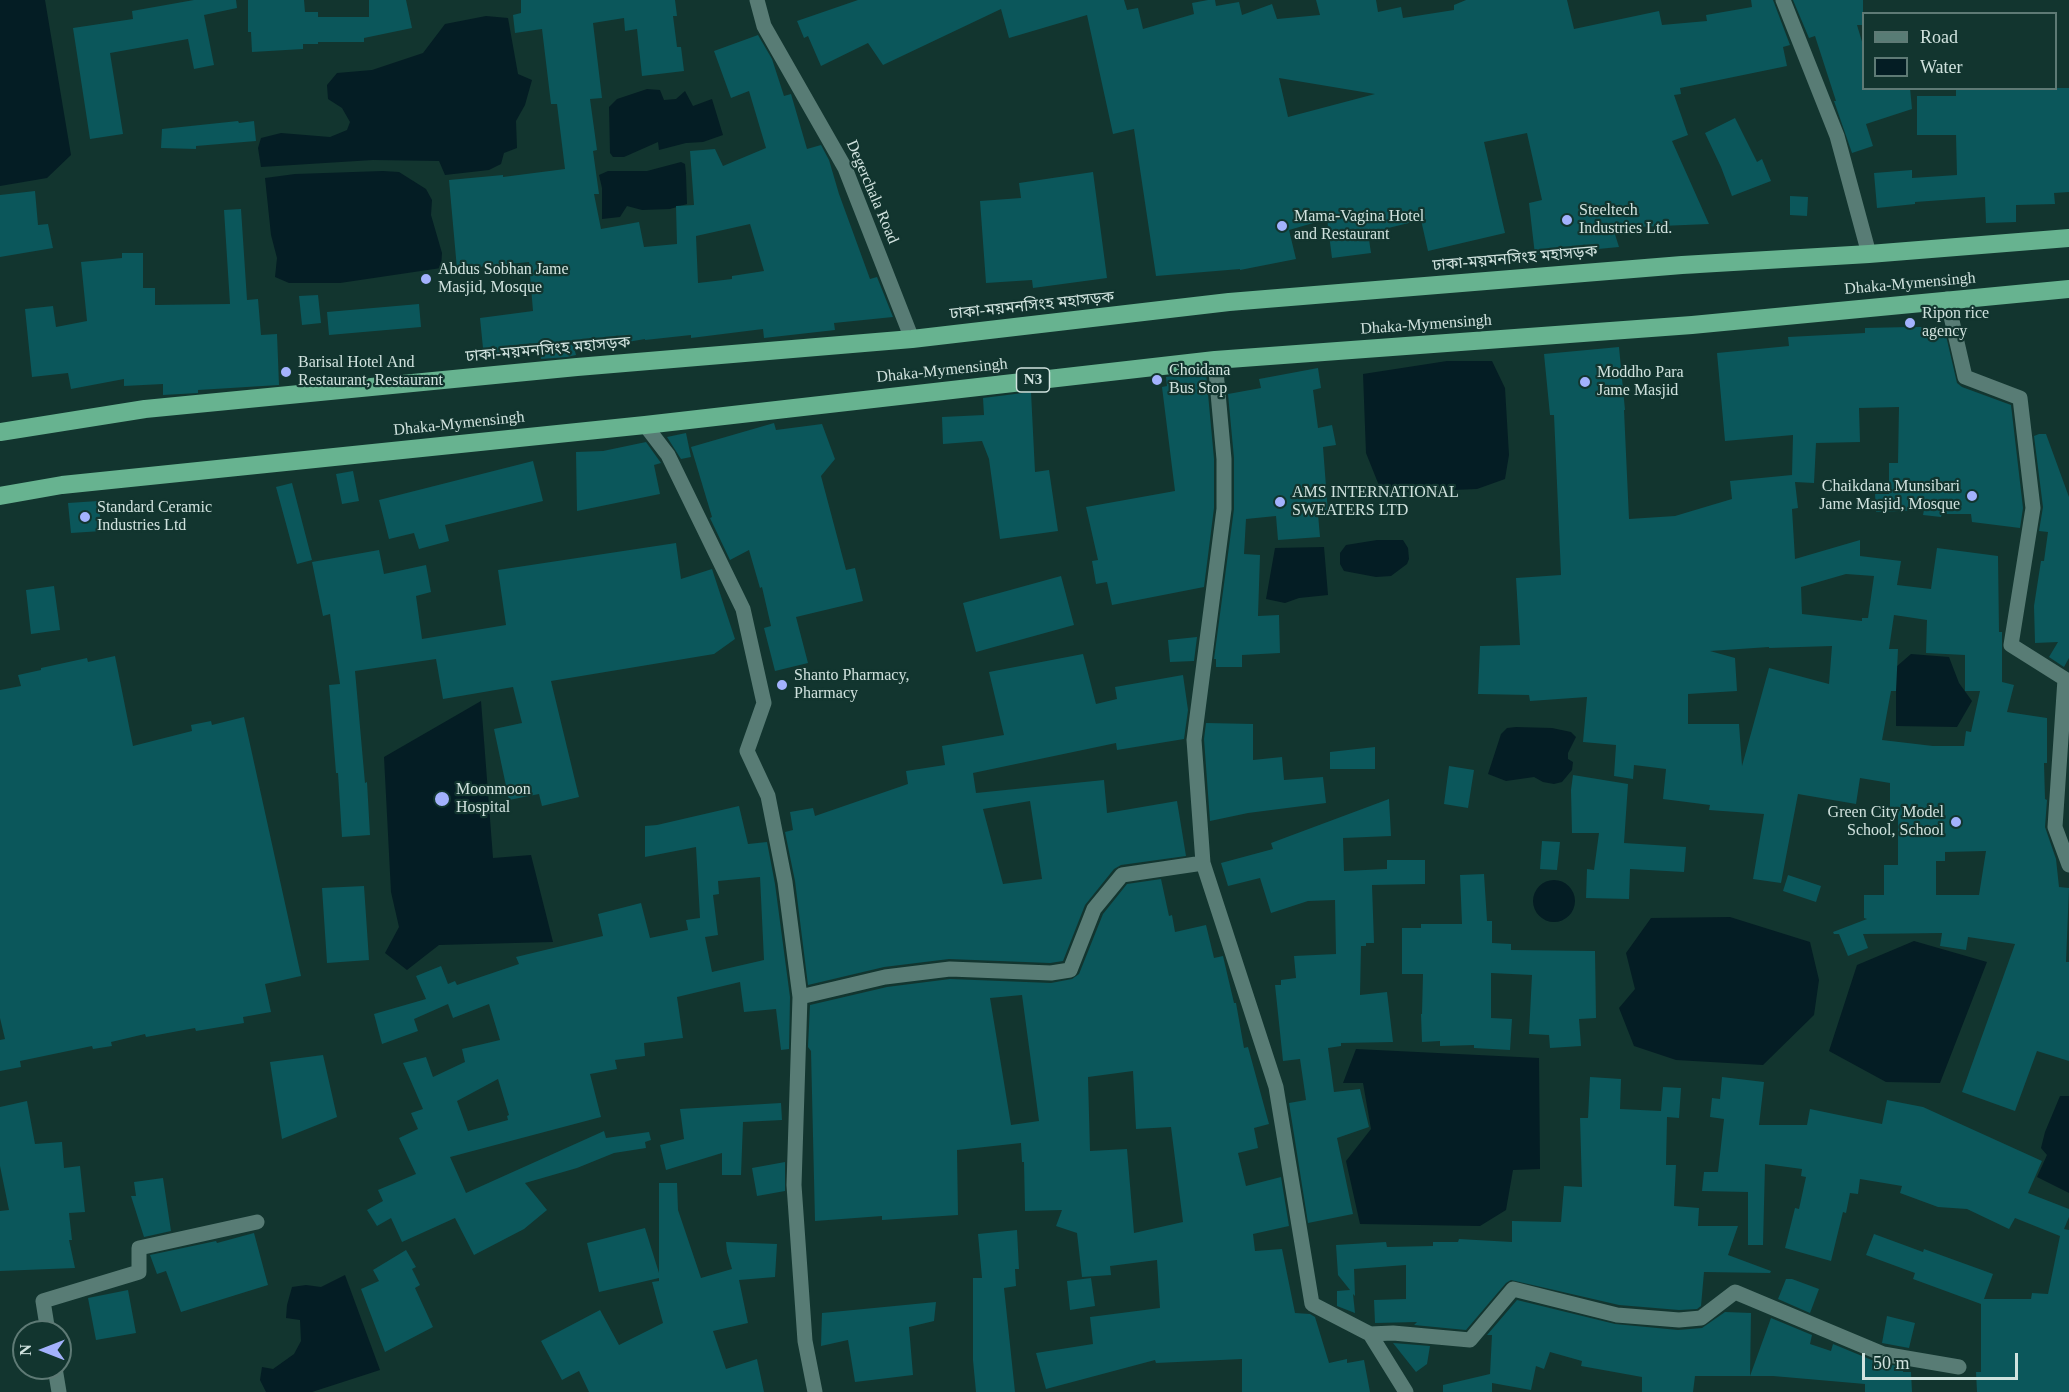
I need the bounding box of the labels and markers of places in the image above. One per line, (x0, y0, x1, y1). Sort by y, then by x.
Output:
place label: Steeltech Industries Ltd. (1579, 201, 1672, 239)
place label: Mama-Vagina Hotel and Restaurant (1294, 207, 1424, 245)
marker: Steeltech Industries Ltd. (1560, 213, 1574, 227)
marker: Mama-Vagina Hotel and Restaurant (1275, 219, 1289, 233)
place label: Abdus Sobhan Jame Masjid, Mosque (438, 260, 569, 298)
marker: Abdus Sobhan Jame Masjid, Mosque (419, 272, 433, 286)
place label: Ripon rice agency (1922, 304, 1989, 342)
marker: Ripon rice agency (1903, 316, 1917, 330)
place label: Barisal Hotel And Restaurant, Restaurant (298, 353, 443, 391)
place label: Choidana Bus Stop (1169, 361, 1230, 399)
place label: Moddho Para Jame Masjid (1597, 363, 1684, 401)
marker: Barisal Hotel And Restaurant, Restaurant (279, 365, 293, 379)
marker: Choidana Bus Stop (1150, 373, 1164, 387)
marker: Moddho Para Jame Masjid (1578, 375, 1592, 389)
place label: Chaikdana Munsibari Jame Masjid, Mosque (1819, 477, 1960, 515)
place label: AMS INTERNATIONAL SWEATERS LTD (1292, 483, 1459, 521)
marker: Chaikdana Munsibari Jame Masjid, Mosque (1965, 489, 1979, 503)
marker: AMS INTERNATIONAL SWEATERS LTD (1273, 495, 1287, 509)
place label: Standard Ceramic Industries Ltd (97, 498, 212, 536)
marker: Standard Ceramic Industries Ltd (78, 510, 92, 524)
place label: Shanto Pharmacy, Pharmacy (794, 666, 909, 704)
marker: Shanto Pharmacy, Pharmacy (775, 678, 789, 692)
place label: Moonmoon Hospital (456, 780, 531, 818)
marker: Moonmoon Hospital (433, 790, 451, 808)
place label: Green City Model School, School (1828, 803, 1944, 841)
marker: Green City Model School, School (1949, 815, 1963, 829)

